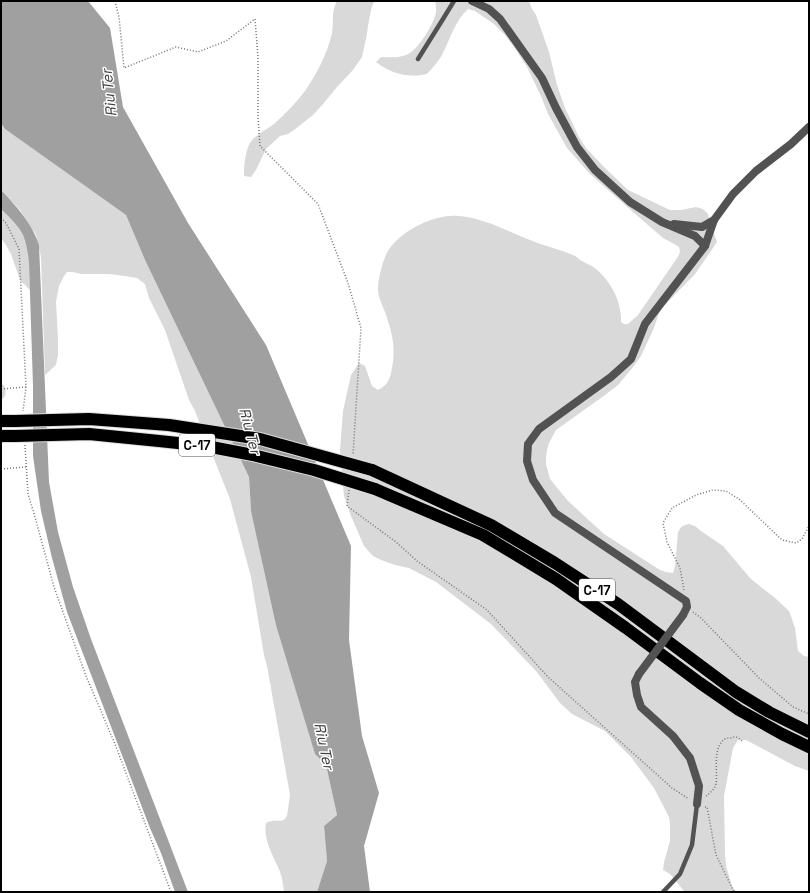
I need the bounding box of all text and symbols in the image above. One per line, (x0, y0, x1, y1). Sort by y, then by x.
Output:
water label: Riu Ter (96, 67, 120, 118)
water label: Riu Ter (235, 405, 266, 458)
road number: C-17 (179, 434, 215, 456)
road number: C-17 (579, 579, 615, 601)
water label: Riu Ter (310, 721, 339, 772)

